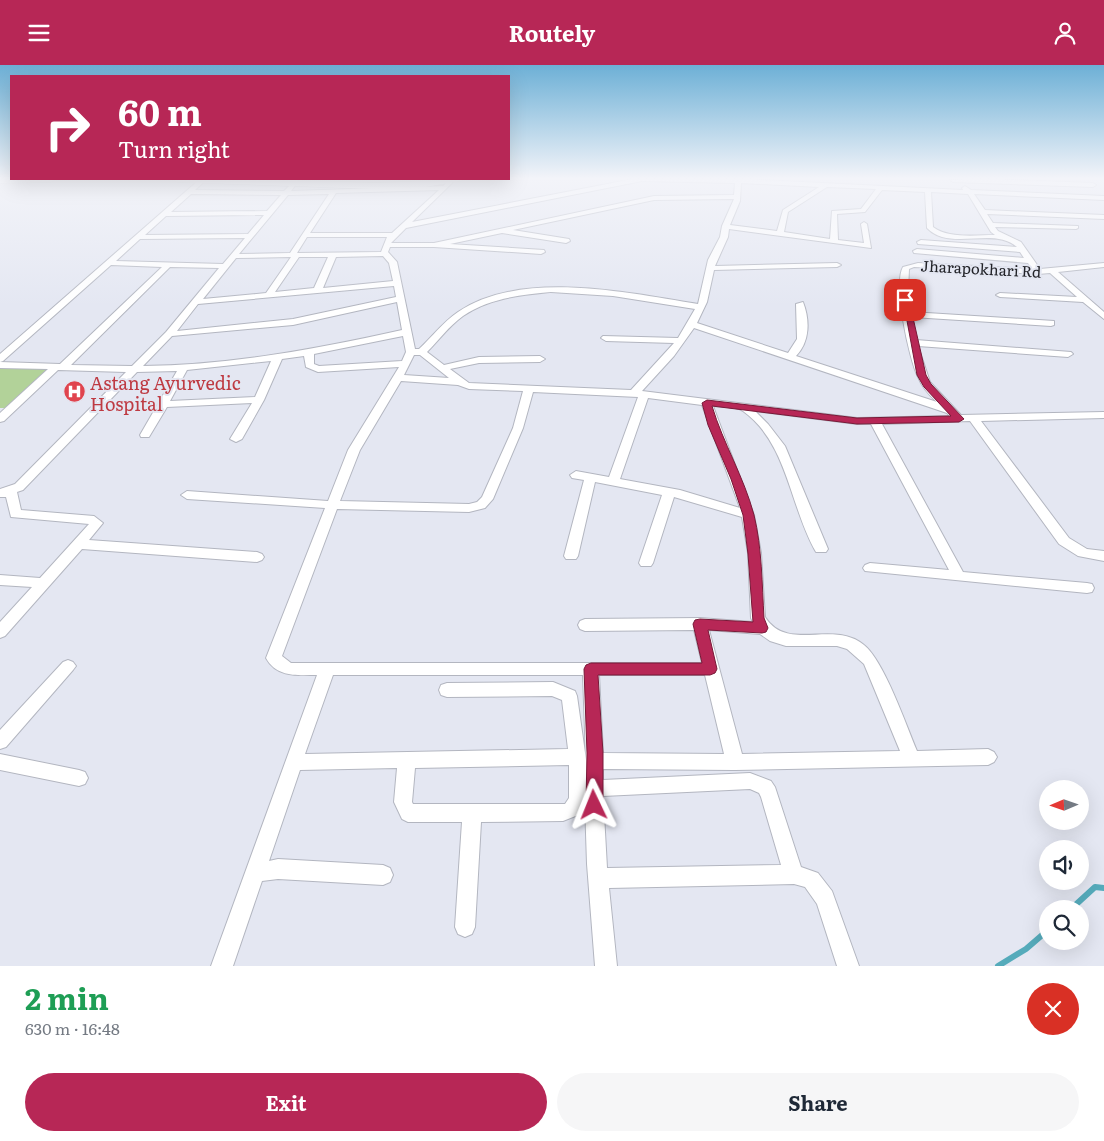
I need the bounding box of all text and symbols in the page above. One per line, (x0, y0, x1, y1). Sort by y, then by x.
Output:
text: Routely (509, 16, 595, 49)
icon: menu (25, 19, 53, 47)
icon: person (1051, 19, 1079, 47)
text: 60 m (118, 85, 202, 137)
icon: right (35, 95, 100, 160)
text: Turn right (118, 132, 230, 165)
street label: Jharapokhari Rd (920, 253, 1042, 283)
pin (884, 279, 926, 321)
icon: arrive (891, 286, 919, 314)
place label: Astang Ayurvedic Hospital (90, 369, 241, 417)
hospital icon: Astang Ayurvedic Hospital (62, 380, 86, 404)
position arrow (567, 778, 619, 830)
north arrow (1039, 780, 1089, 830)
map controls (1039, 780, 1089, 950)
button: sound (1039, 840, 1089, 890)
button: search (1039, 900, 1089, 950)
text: 2 min (25, 975, 109, 1019)
button: close (1027, 983, 1079, 1035)
text: 630 m · 16:48 (25, 1016, 120, 1040)
button: Exit (25, 1073, 547, 1131)
button: Share (557, 1073, 1079, 1131)

